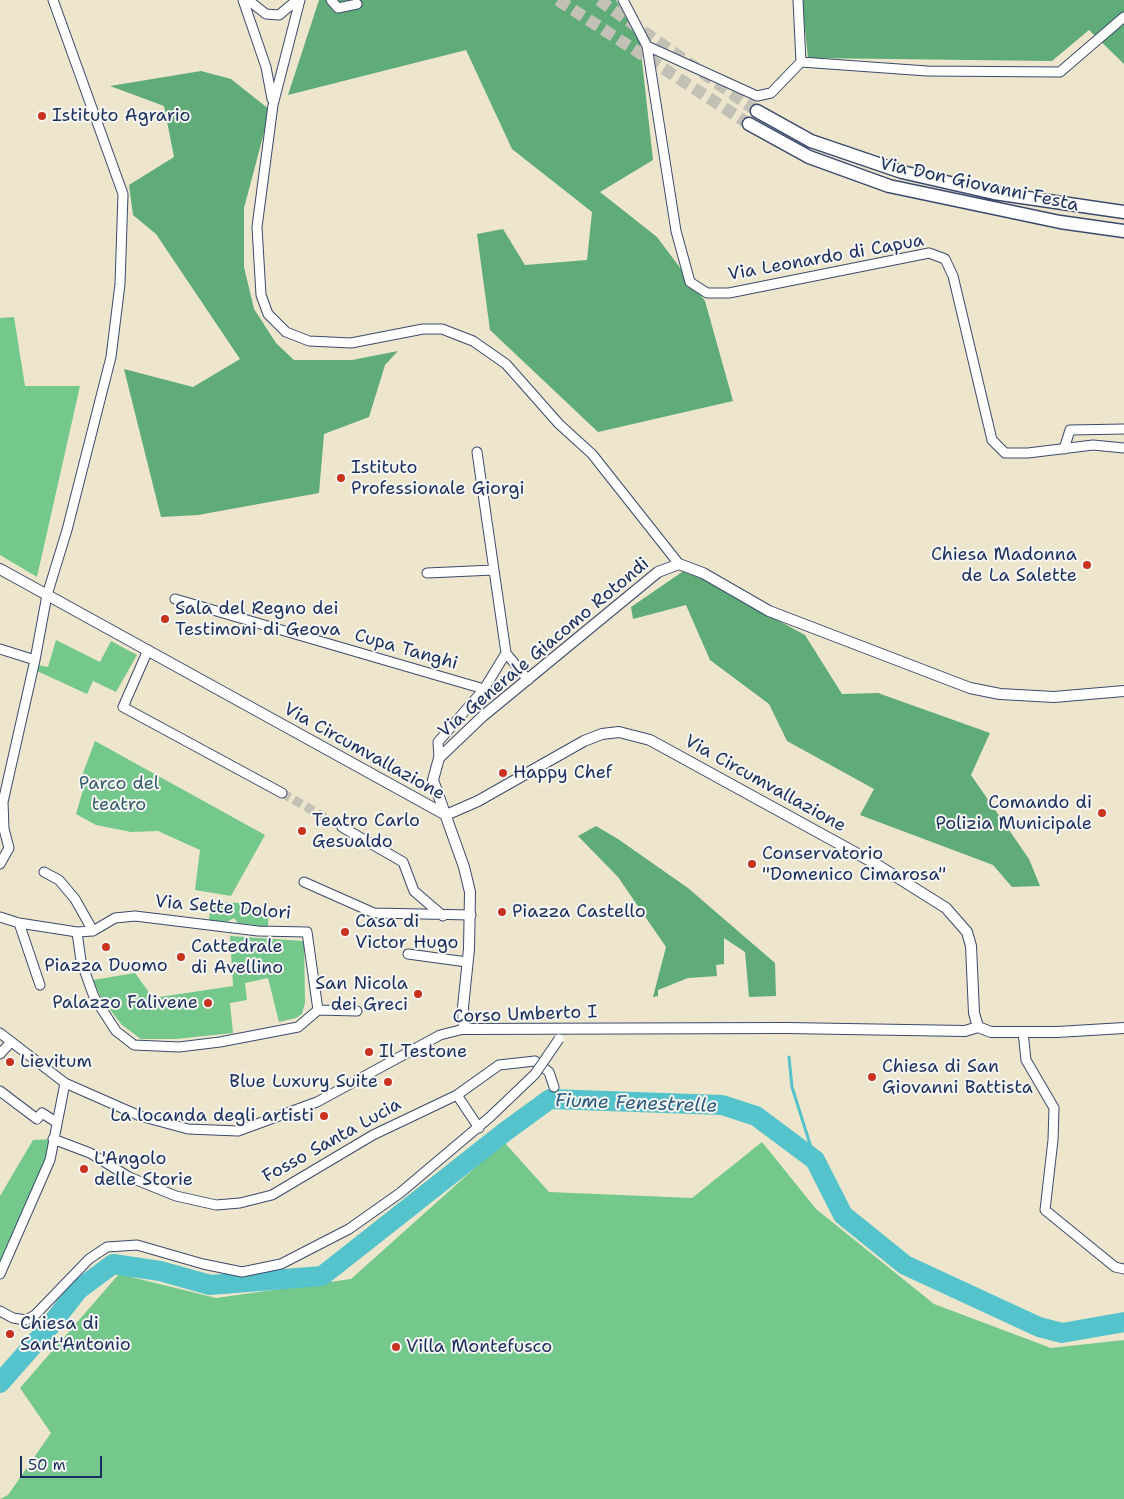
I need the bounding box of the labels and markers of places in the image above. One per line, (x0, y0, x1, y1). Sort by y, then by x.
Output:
place label: Istituto Agrario (52, 105, 190, 127)
marker: Istituto Agrario (36, 110, 48, 122)
place label: Istituto Professionale Giorgi (351, 457, 525, 499)
marker: Istituto Professionale Giorgi (335, 472, 347, 484)
place label: Chiesa Madonna de La Salette (931, 544, 1077, 586)
marker: Chiesa Madonna de La Salette (1081, 559, 1093, 571)
place label: Sala del Regno dei Testimoni di Geova (175, 598, 340, 640)
marker: Sala del Regno dei Testimoni di Geova (159, 613, 171, 625)
place label: Happy Chef (513, 762, 612, 784)
marker: Happy Chef (497, 767, 509, 779)
place label: Comando di Polizia Municipale (936, 792, 1092, 834)
marker: Comando di Polizia Municipale (1096, 807, 1108, 819)
place label: Teatro Carlo Gesualdo (312, 810, 420, 852)
marker: Teatro Carlo Gesualdo (296, 825, 308, 837)
place label: Conservatorio "Domenico Cimarosa" (762, 843, 946, 886)
marker: Conservatorio "Domenico Cimarosa" (746, 858, 758, 870)
place label: Piazza Castello (512, 901, 646, 923)
marker: Piazza Castello (496, 906, 508, 918)
place label: Casa di Victor Hugo (355, 911, 458, 954)
marker: Casa di Victor Hugo (339, 926, 351, 938)
place label: Cattedrale di Avellino (191, 936, 283, 979)
marker: Piazza Duomo (100, 941, 112, 953)
marker: Cattedrale di Avellino (175, 951, 187, 963)
place label: Piazza Duomo (44, 955, 168, 977)
place label: San Nicola dei Greci (315, 973, 408, 1016)
marker: San Nicola dei Greci (412, 988, 424, 1000)
place label: Palazzo Falivene (52, 992, 198, 1014)
marker: Palazzo Falivene (202, 997, 214, 1009)
place label: Il Testone (379, 1041, 467, 1063)
marker: Il Testone (363, 1046, 375, 1058)
place label: Lievitum (20, 1051, 92, 1073)
marker: Lievitum (4, 1056, 16, 1068)
place label: Chiesa di San Giovanni Battista (882, 1056, 1033, 1098)
place label: Blue Luxury Suite (229, 1071, 378, 1093)
marker: Chiesa di San Giovanni Battista (866, 1071, 878, 1083)
marker: Blue Luxury Suite (382, 1076, 394, 1088)
place label: La locanda degli artisti (110, 1105, 314, 1127)
marker: La locanda degli artisti (318, 1110, 330, 1122)
place label: L'Angolo delle Storie (94, 1148, 193, 1190)
marker: L'Angolo delle Storie (78, 1163, 90, 1175)
place label: Chiesa di Sant'Antonio (20, 1313, 131, 1356)
marker: Chiesa di Sant'Antonio (4, 1328, 16, 1340)
place label: Villa Montefusco (406, 1336, 552, 1358)
marker: Villa Montefusco (390, 1341, 402, 1353)

